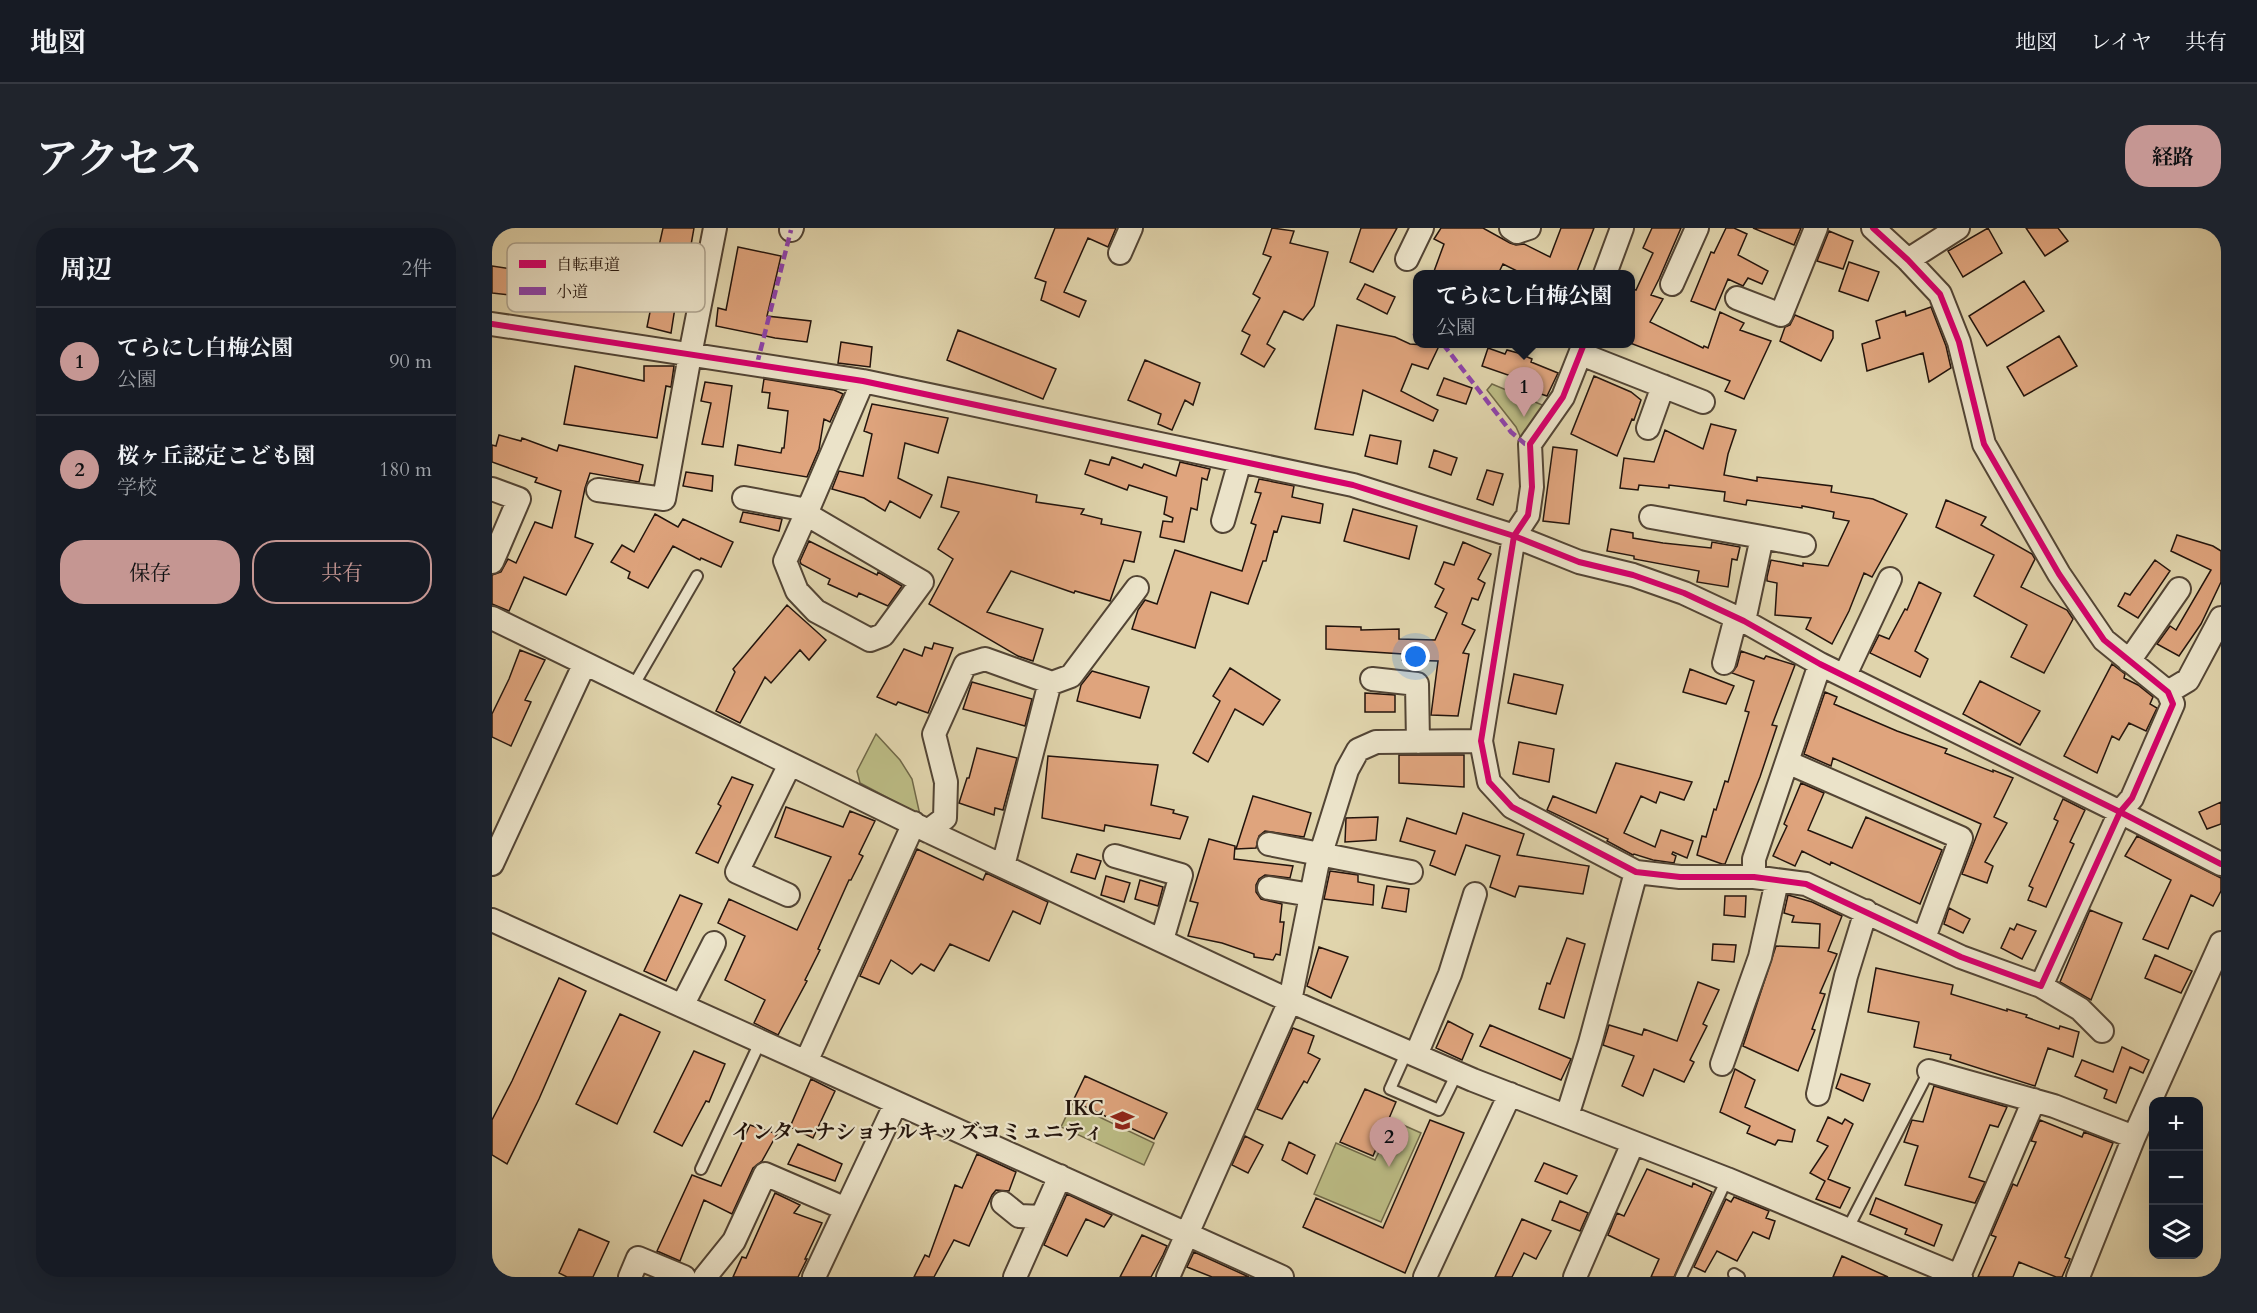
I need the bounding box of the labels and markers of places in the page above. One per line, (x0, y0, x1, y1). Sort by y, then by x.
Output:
pin: 1 (1504, 368, 1544, 417)
place label: IKC インターナショナルキッズコミュニティ (731, 1094, 1104, 1147)
school or university icon: IKC インターナショナルキッズコミュニティ (1109, 1107, 1135, 1133)
pin: 2 (1370, 1118, 1408, 1167)

